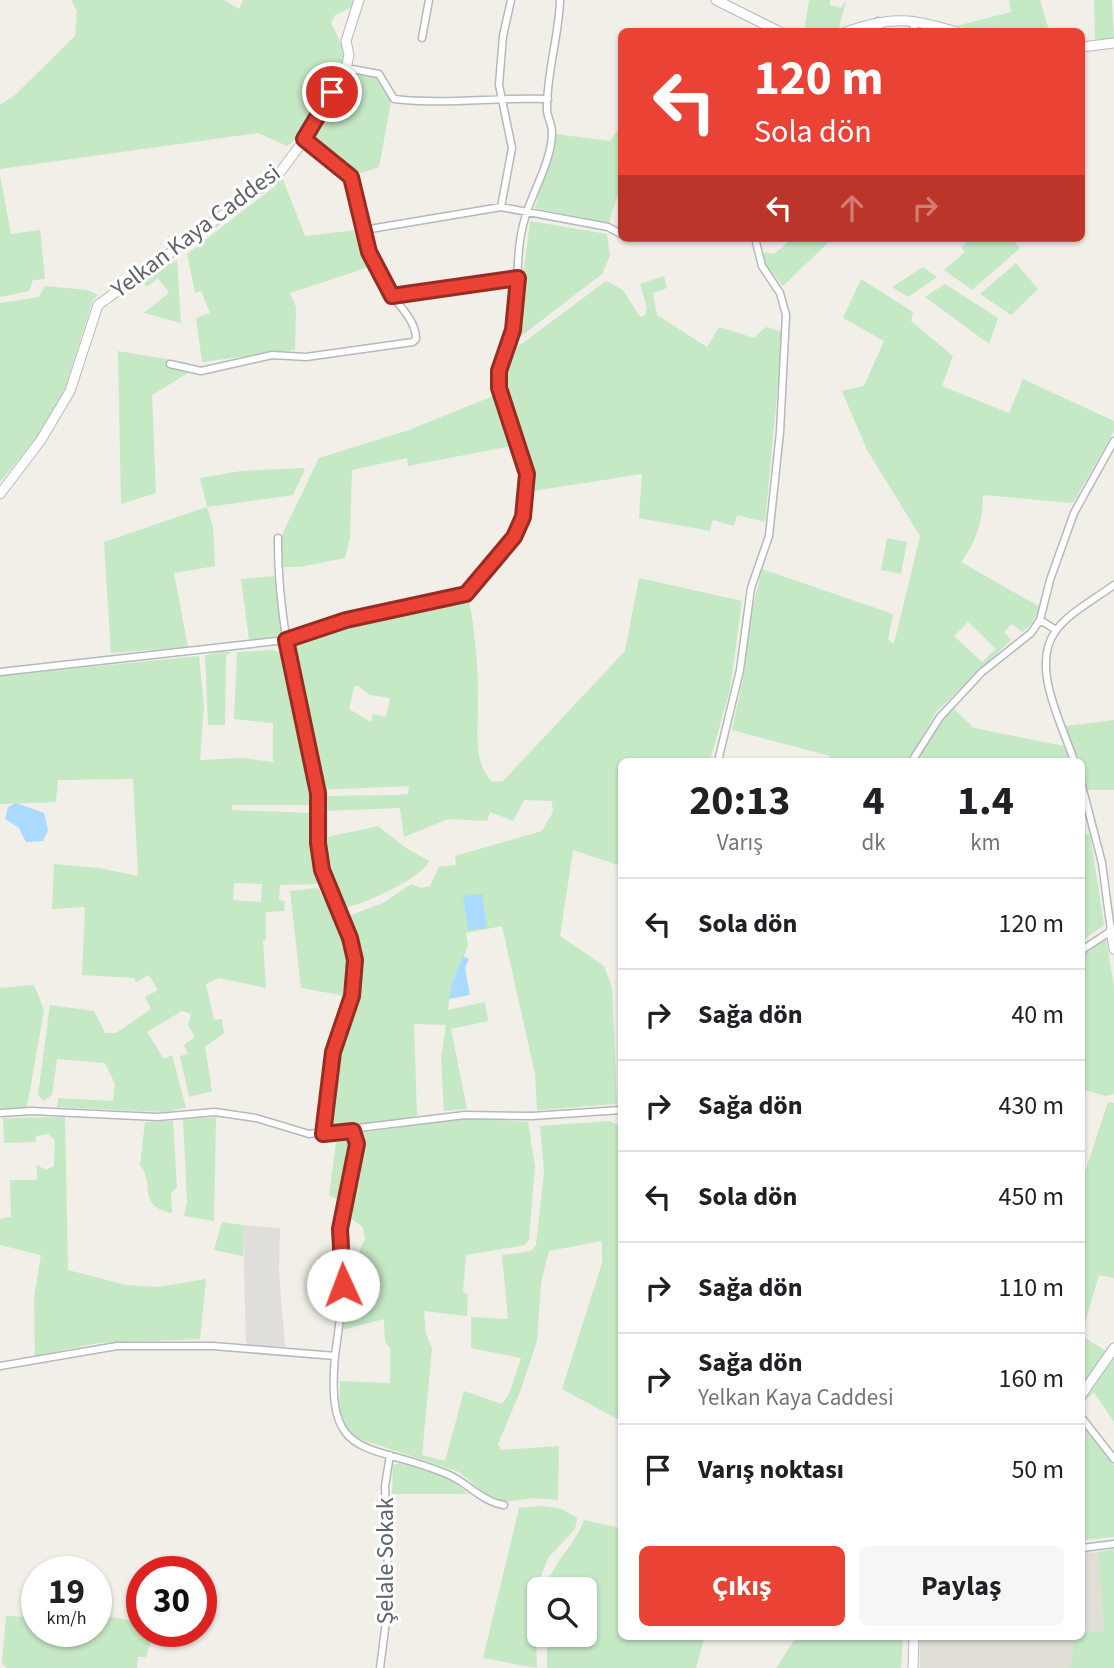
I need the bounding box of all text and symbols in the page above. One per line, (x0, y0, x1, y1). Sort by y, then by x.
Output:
text: 120 m (754, 44, 883, 114)
icon: left (639, 56, 730, 147)
pin (302, 62, 362, 122)
icon: arrive (313, 73, 351, 111)
text: Sola dön (754, 109, 872, 155)
street label: Yelkan Kaya Caddesi (103, 156, 288, 307)
icon: left (760, 189, 798, 227)
icon: ahead (833, 189, 871, 227)
icon: right (906, 189, 944, 227)
text: 20:13 (689, 771, 790, 831)
text: 4 (863, 771, 885, 831)
text: 1.4 (957, 771, 1014, 831)
text: Varış (717, 826, 763, 859)
text: dk (862, 826, 886, 859)
text: km (970, 826, 1001, 859)
icon: left (639, 905, 677, 943)
text: Sola dön (698, 905, 797, 942)
text: 120 m (998, 905, 1064, 942)
icon: right (639, 996, 677, 1034)
text: Sağa dön (698, 996, 803, 1033)
text: 40 m (1011, 996, 1064, 1033)
icon: right (639, 1087, 677, 1125)
text: Sağa dön (698, 1087, 803, 1124)
text: 430 m (998, 1087, 1064, 1124)
icon: left (639, 1178, 677, 1216)
text: Sola dön (698, 1178, 797, 1215)
text: 450 m (998, 1178, 1064, 1215)
position arrow (306, 1248, 380, 1322)
icon: right (639, 1269, 677, 1307)
text: Sağa dön (698, 1269, 803, 1306)
text: 110 m (998, 1269, 1064, 1306)
text: Sağa dön (698, 1344, 803, 1381)
icon: right (639, 1360, 677, 1398)
text: 160 m (998, 1360, 1064, 1397)
text: Yelkan Kaya Caddesi (698, 1381, 894, 1414)
icon: arrive (639, 1451, 677, 1489)
text: Varış noktası (698, 1451, 844, 1488)
text: 50 m (1011, 1451, 1064, 1488)
street label: Şelale Sokak (368, 1497, 403, 1625)
button: Çıkış (639, 1546, 845, 1626)
button: Paylaş (859, 1546, 1064, 1626)
speed limit sign: 30 (126, 1556, 217, 1647)
text: 19 (48, 1567, 85, 1617)
map controls (527, 1577, 597, 1647)
button: search (527, 1577, 597, 1647)
text: km/h (47, 1606, 86, 1631)

